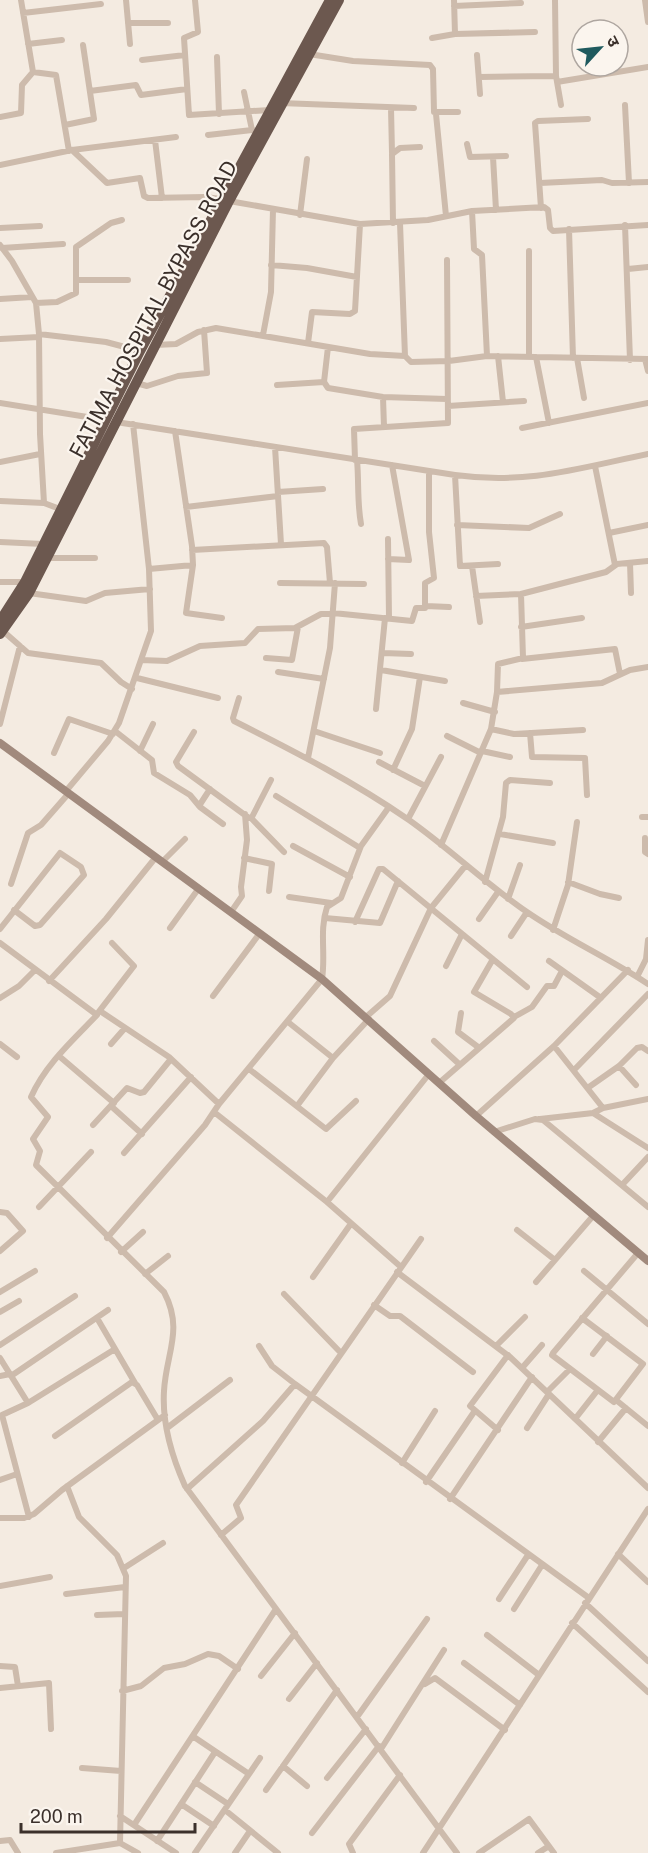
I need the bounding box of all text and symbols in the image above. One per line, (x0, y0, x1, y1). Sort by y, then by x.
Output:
north arrow (570, 18, 630, 78)
text: उ (602, 33, 624, 50)
street label: FATIMA HOSPITAL BYPASS ROAD (64, 156, 242, 462)
scale bar (21, 1796, 195, 1834)
text: 200 m (30, 1806, 83, 1827)

